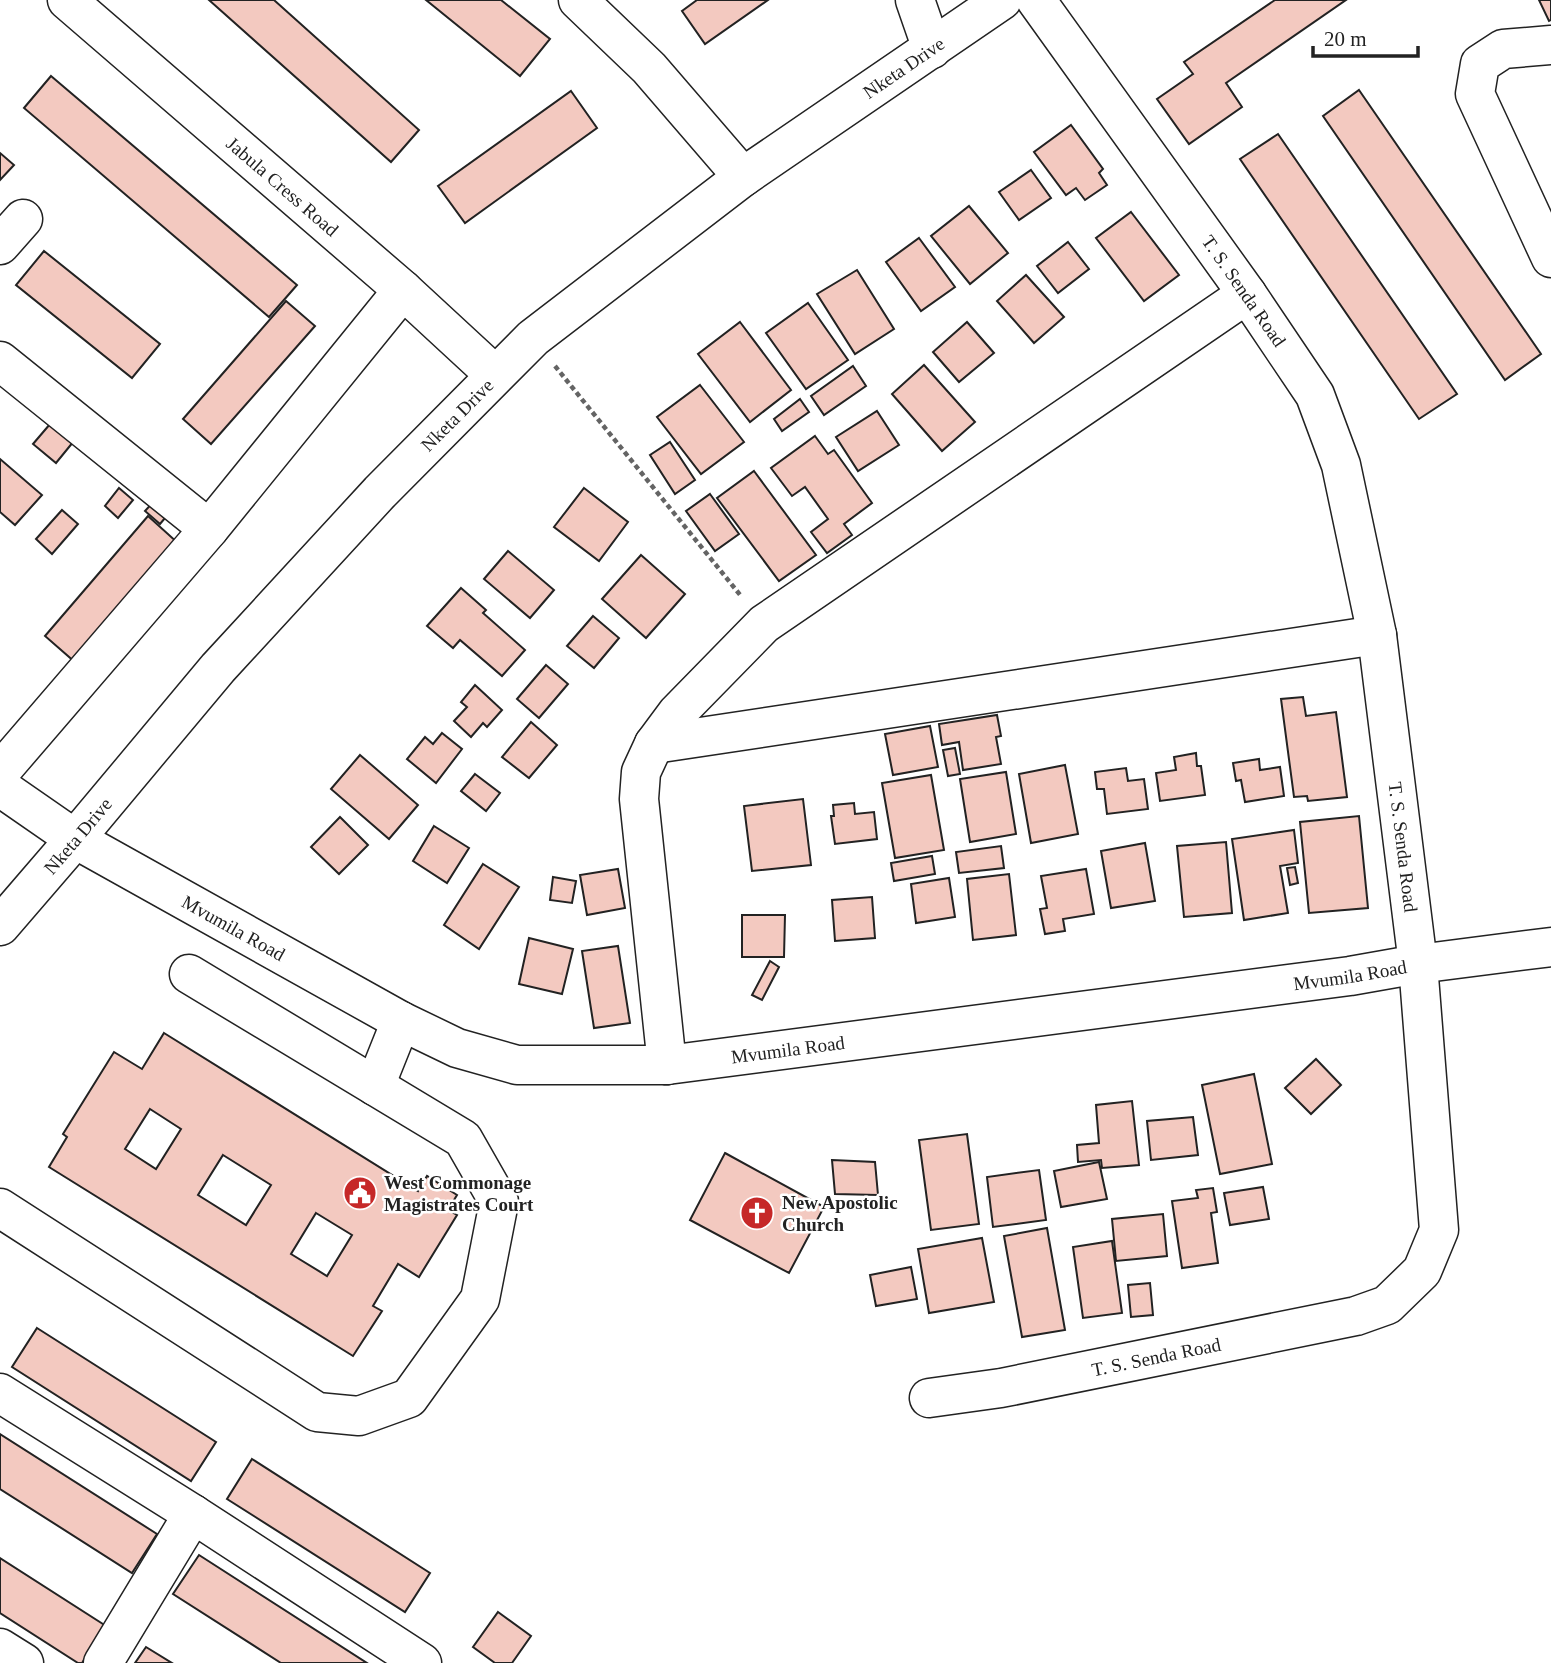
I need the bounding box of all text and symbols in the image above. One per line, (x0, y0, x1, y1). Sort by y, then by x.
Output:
scale bar (1313, 14, 1418, 58)
text: 20 m (1324, 27, 1367, 51)
street label: Nketa Drive (859, 32, 948, 102)
street label: Jabula Cress Road (223, 132, 343, 240)
street label: T. S. Senda Road (1198, 231, 1290, 351)
street label: Nketa Drive (416, 374, 497, 455)
street label: T. S. Senda Road (1385, 781, 1421, 914)
street label: Nketa Drive (39, 793, 116, 878)
street label: Mvumila Road (179, 890, 289, 965)
street label: Mvumila Road (1292, 956, 1409, 994)
street label: Mvumila Road (730, 1031, 846, 1067)
place label: West Commonage Magistrates Court (384, 1172, 534, 1215)
public building icon: West Commonage Magistrates Court (341, 1174, 379, 1212)
place label: New Apostolic Church (782, 1192, 898, 1235)
church icon: New Apostolic Church (738, 1194, 776, 1232)
street label: T. S. Senda Road (1090, 1333, 1223, 1380)

